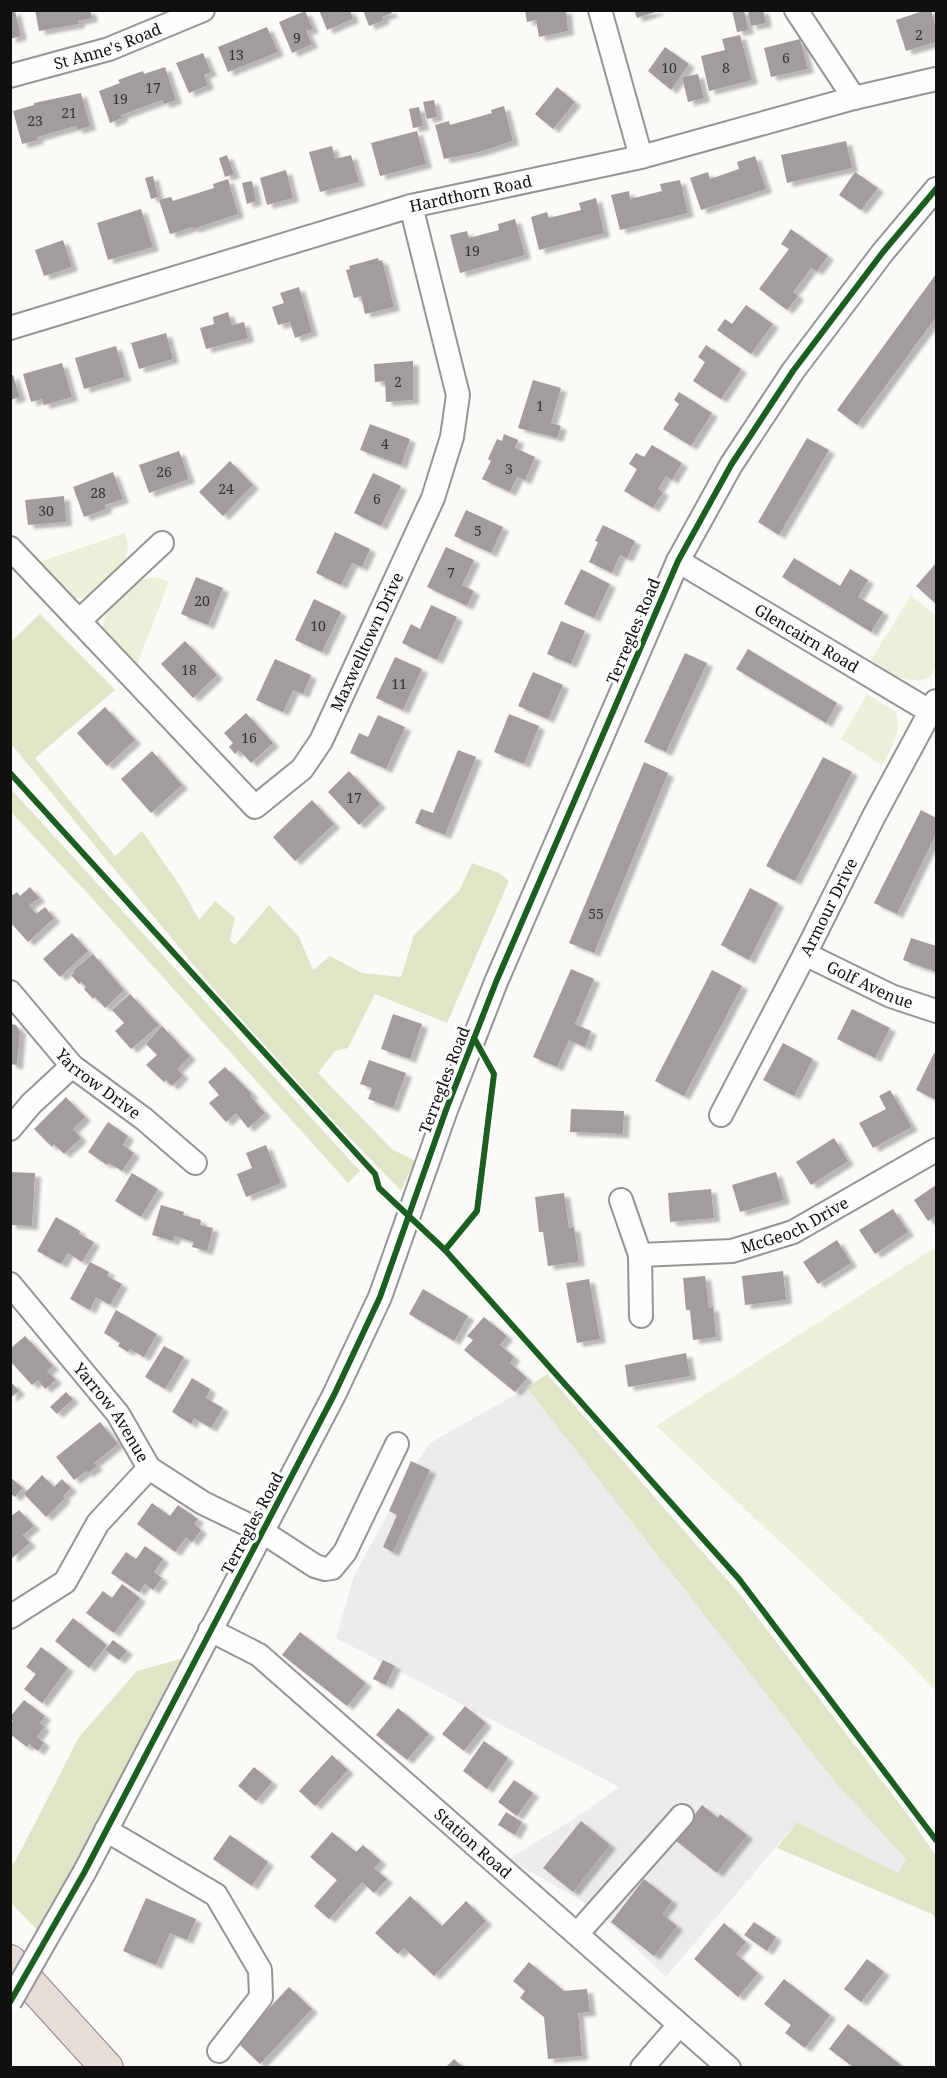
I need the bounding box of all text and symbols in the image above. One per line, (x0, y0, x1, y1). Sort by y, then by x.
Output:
street label: St Anne's Road (51, 17, 165, 75)
house number: 2 (915, 25, 923, 44)
house number: 9 (293, 28, 301, 47)
house number: 13 (228, 45, 244, 64)
house number: 6 (782, 48, 790, 67)
house number: 10 (661, 58, 677, 77)
house number: 8 (722, 58, 730, 77)
house number: 17 (145, 78, 161, 97)
house number: 19 (112, 89, 128, 108)
house number: 21 (61, 103, 77, 122)
house number: 23 (27, 111, 43, 130)
street label: Hardthorn Road (407, 170, 534, 217)
house number: 19 (464, 241, 480, 260)
house number: 2 (394, 372, 402, 391)
house number: 1 (536, 396, 544, 415)
house number: 4 (381, 434, 389, 453)
house number: 3 (505, 459, 513, 478)
house number: 26 (156, 462, 172, 481)
house number: 24 (218, 479, 234, 498)
house number: 28 (90, 483, 106, 502)
house number: 6 (373, 489, 381, 508)
house number: 30 (38, 501, 54, 520)
house number: 5 (474, 521, 482, 540)
house number: 7 (447, 563, 455, 582)
street label: Maxwelltown Drive (325, 569, 408, 715)
street label: Terregles Road (601, 574, 665, 687)
house number: 20 (194, 591, 210, 610)
street label: Glencairn Road (751, 598, 863, 678)
house number: 10 (310, 616, 326, 635)
house number: 18 (181, 660, 197, 679)
house number: 11 (391, 674, 407, 693)
house number: 16 (241, 728, 257, 747)
house number: 17 (346, 788, 362, 807)
street label: Armour Drive (795, 854, 862, 960)
house number: 55 (588, 904, 604, 923)
street label: Golf Avenue (823, 955, 916, 1014)
street label: Terregles Road (413, 1023, 475, 1137)
street label: Yarrow Drive (50, 1043, 145, 1124)
street label: McGeoch Drive (738, 1191, 852, 1259)
street label: Yarrow Avenue (68, 1357, 154, 1466)
street label: Terregles Road (216, 1468, 288, 1578)
street label: Station Road (430, 1803, 517, 1883)

